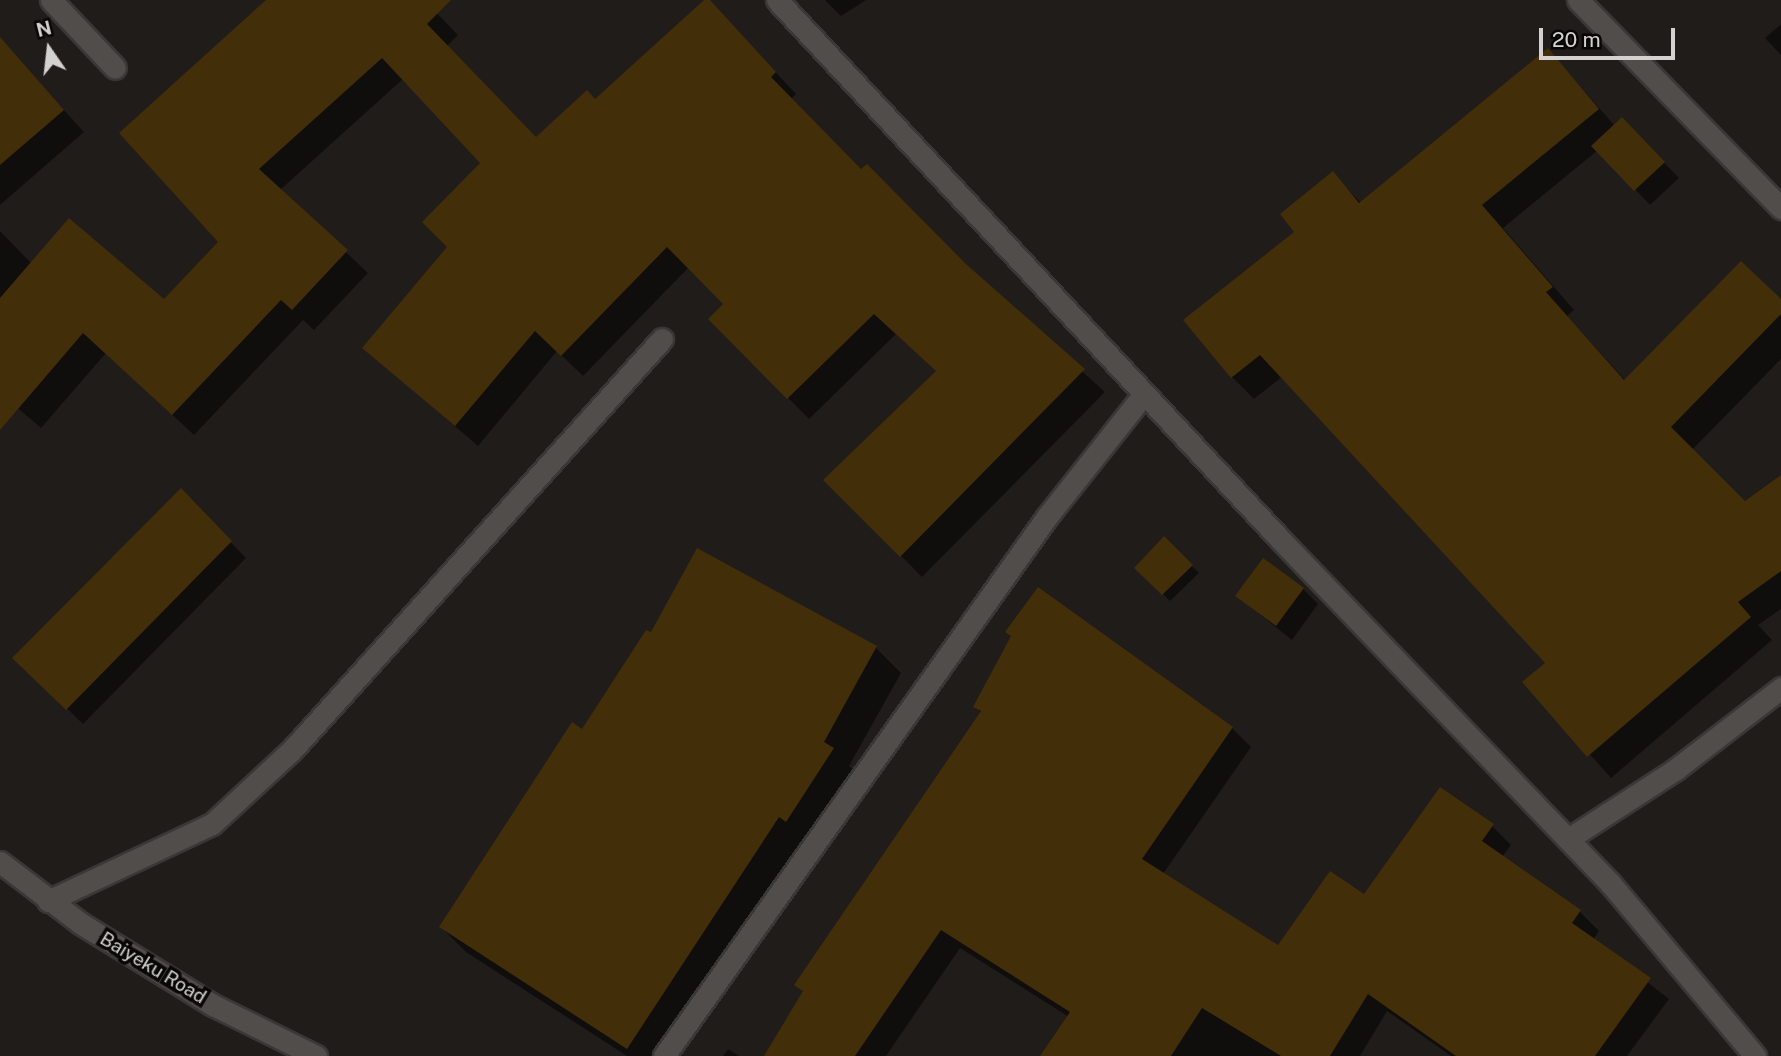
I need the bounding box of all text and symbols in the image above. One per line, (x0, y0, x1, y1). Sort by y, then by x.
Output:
north arrow (14, 14, 84, 84)
scale bar (1543, 14, 1680, 58)
text: N (34, 16, 54, 41)
text: 20 m (1552, 27, 1601, 52)
street label: Baiyeku Road (96, 927, 210, 1009)

